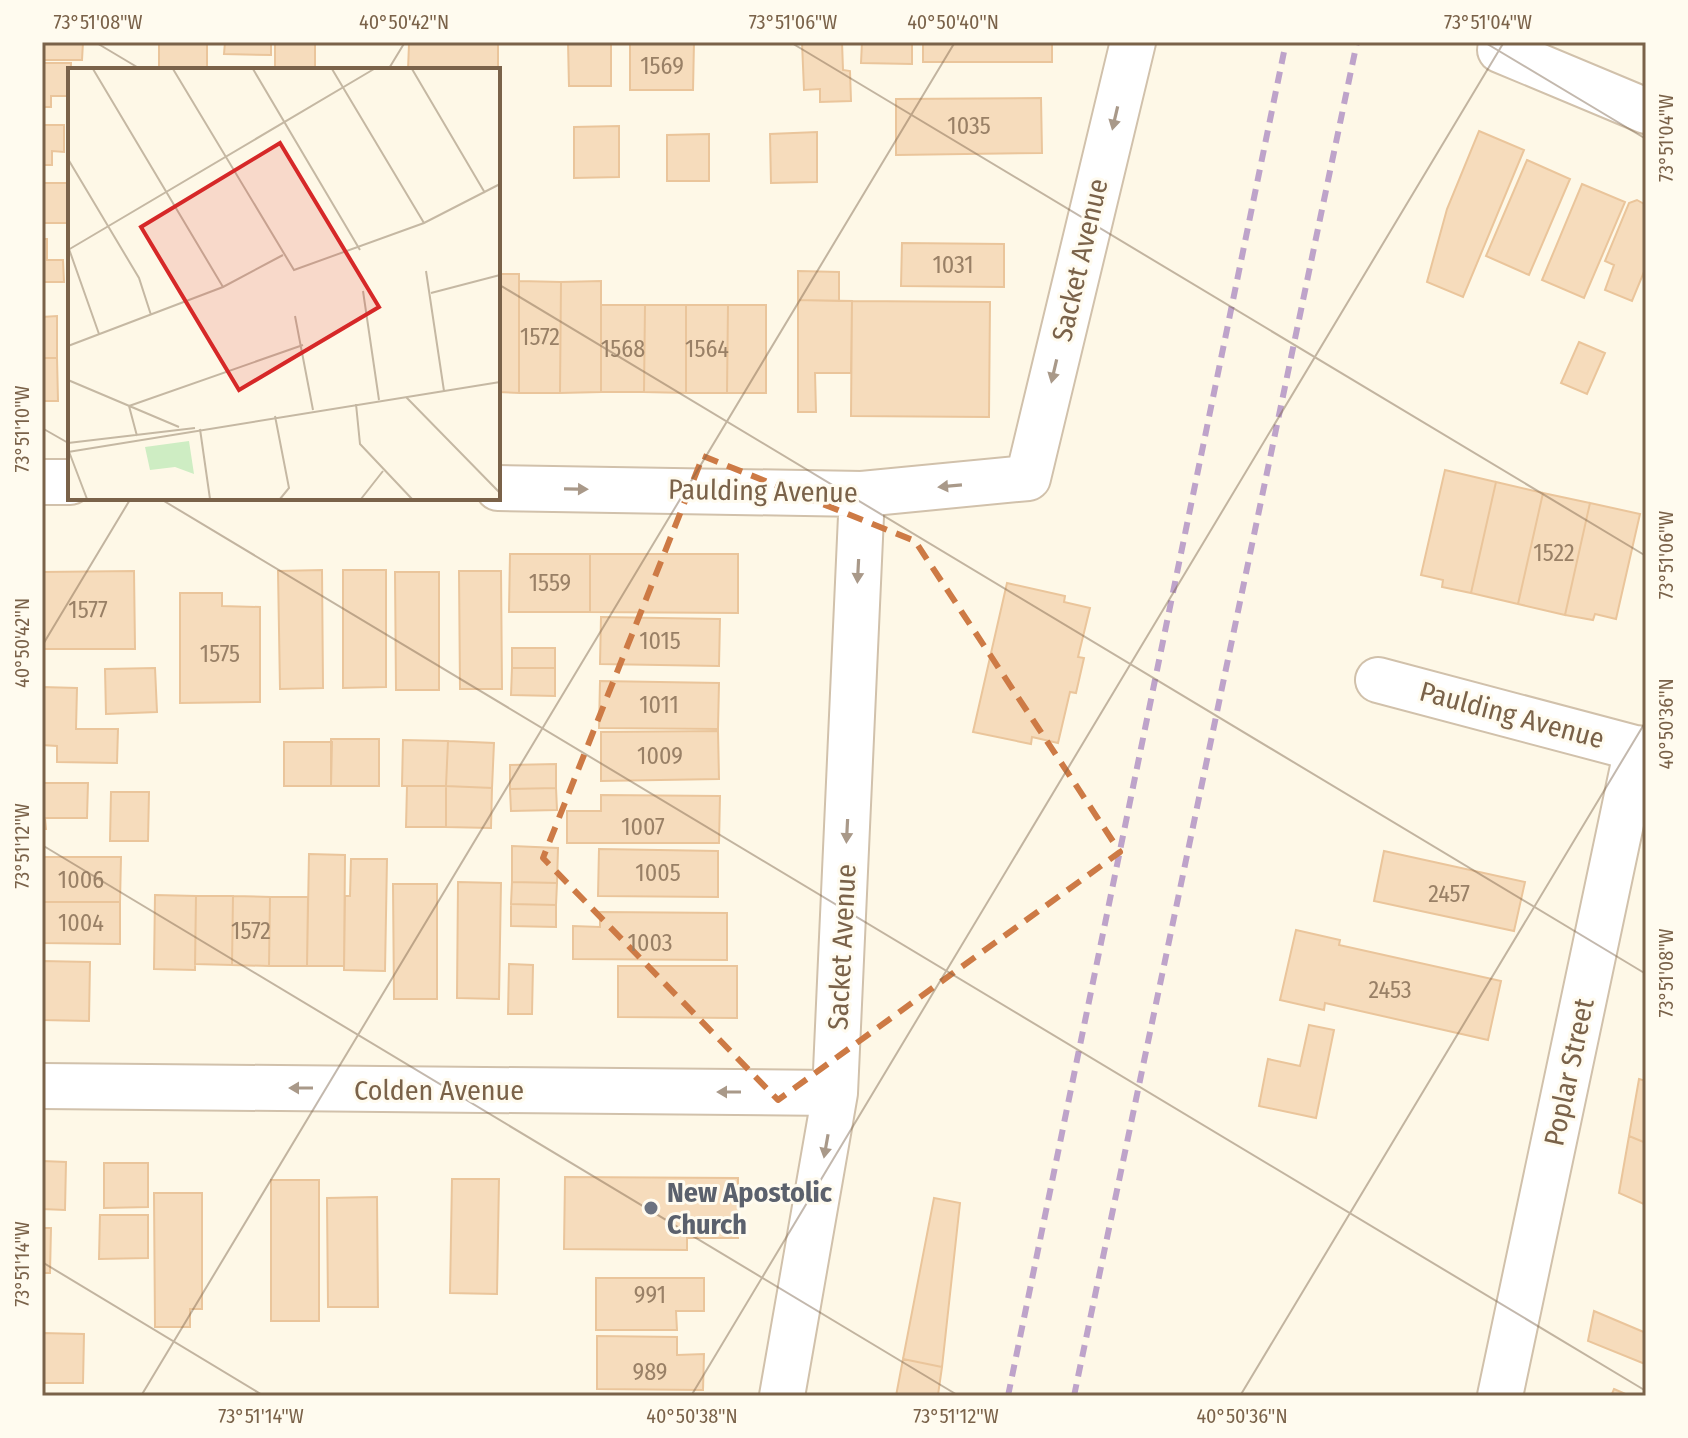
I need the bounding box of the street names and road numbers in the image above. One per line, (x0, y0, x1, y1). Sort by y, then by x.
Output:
street label: Sacket Avenue (1045, 175, 1115, 345)
street label: Paulding Avenue (668, 473, 858, 509)
street label: Paulding Avenue (1416, 675, 1608, 755)
street label: Sacket Avenue (821, 863, 863, 1031)
street label: Poplar Street (1537, 995, 1601, 1149)
street label: Colden Avenue (354, 1074, 524, 1107)

